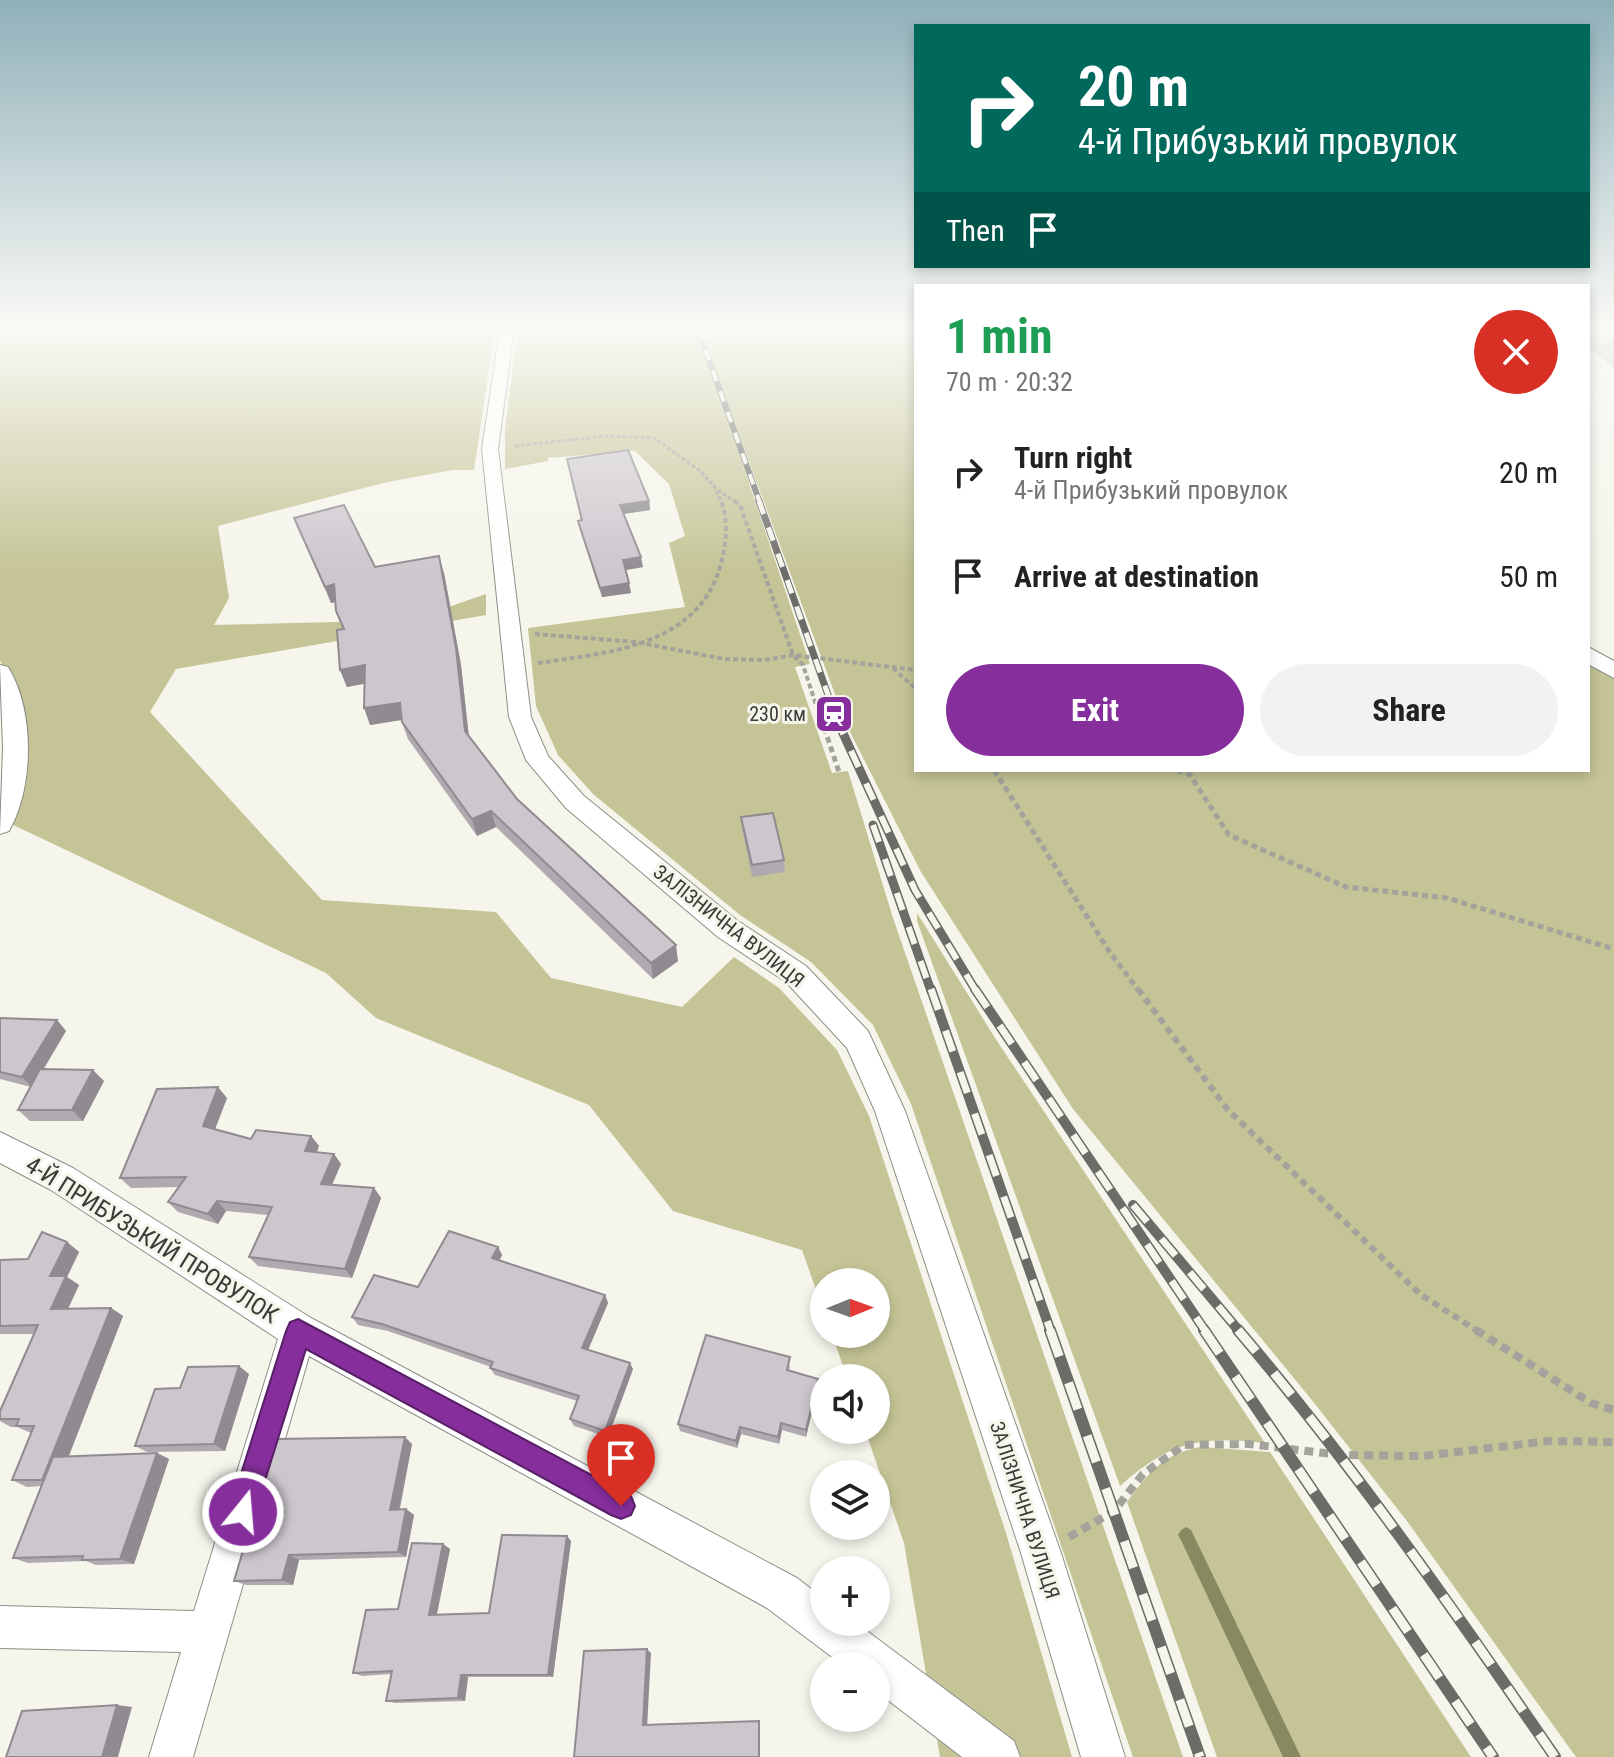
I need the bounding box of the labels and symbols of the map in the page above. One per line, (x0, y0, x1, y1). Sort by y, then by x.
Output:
station icon: 230 км (813, 693, 855, 735)
place label: 230 км (749, 702, 806, 726)
street label: ЗАЛІЗНИЧНА ВУЛИЦЯ (649, 860, 809, 992)
street label: 4-Й ПРИБУЗЬКИЙ ПРОВУЛОК (21, 1151, 284, 1330)
north arrow (810, 1268, 890, 1348)
street label: ЗАЛІЗНИЧНА ВУЛИЦЯ (985, 1418, 1065, 1602)
pin (587, 1424, 655, 1506)
position arrow (201, 1470, 285, 1554)

